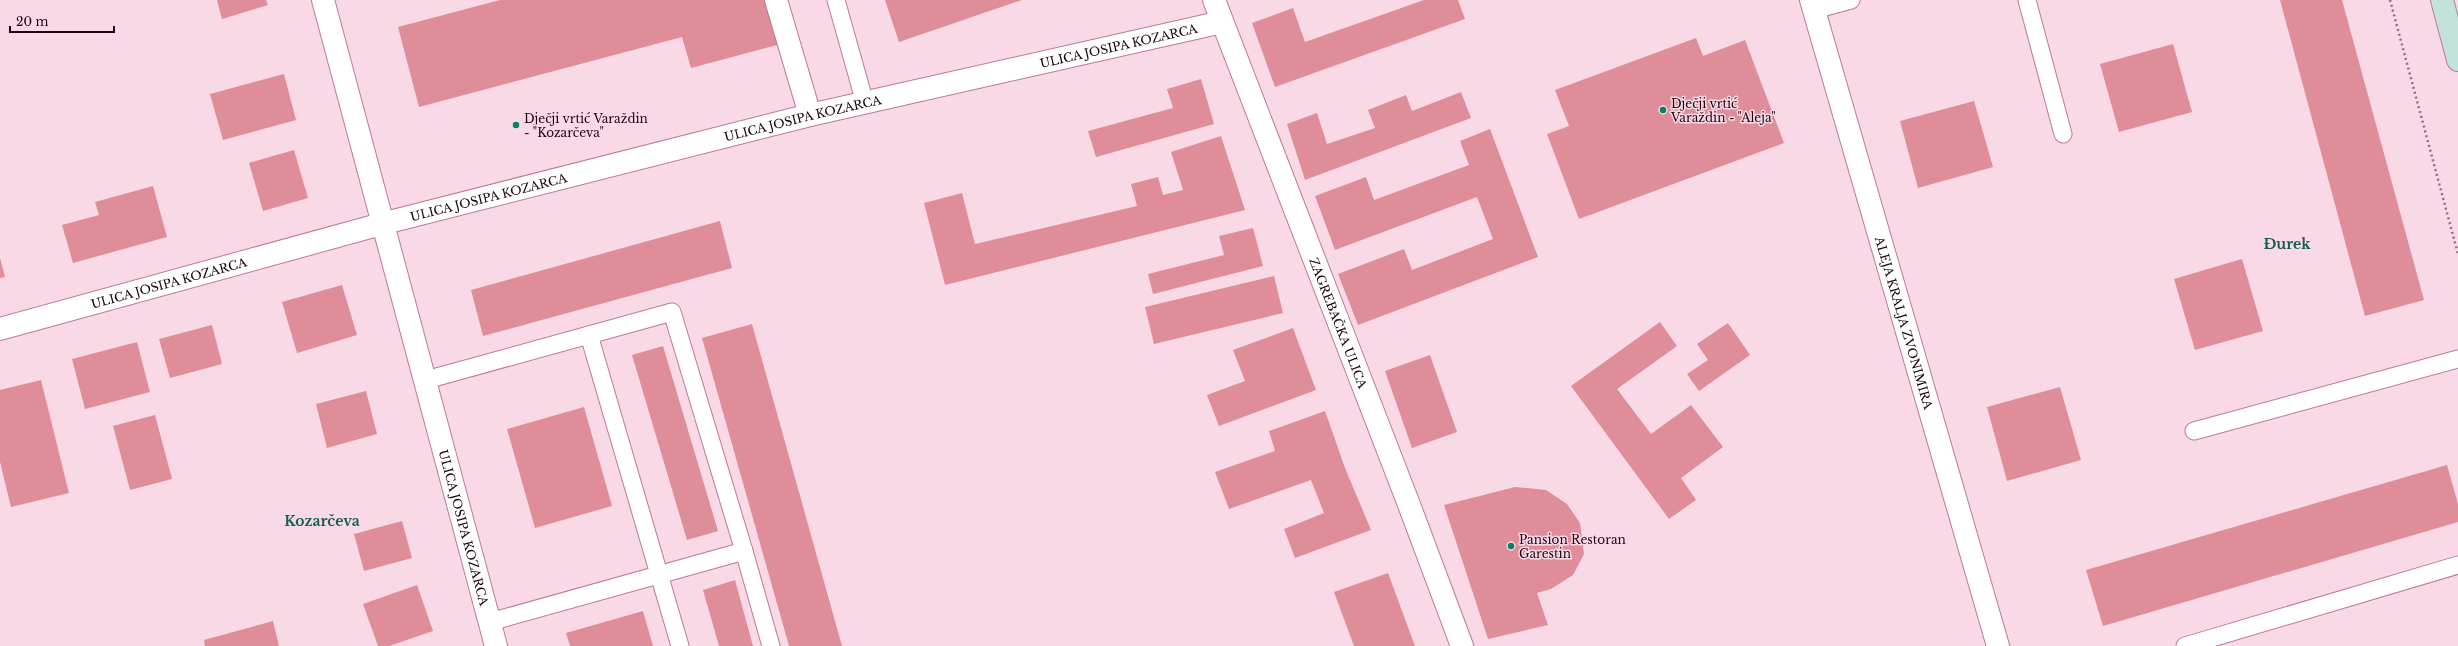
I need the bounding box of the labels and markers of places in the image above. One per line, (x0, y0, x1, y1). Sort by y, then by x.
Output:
place label: Dječji vrtić Varaždin - "Aleja" (1670, 96, 1776, 125)
marker: Dječji vrtić Varaždin - "Aleja" (1658, 105, 1668, 115)
place label: Dječji vrtić Varaždin - "Kozarčeva" (524, 111, 648, 140)
marker: Dječji vrtić Varaždin - "Kozarčeva" (511, 120, 521, 130)
place label: Pansion Restoran Garestin (1519, 532, 1626, 561)
marker: Pansion Restoran Garestin (1506, 541, 1516, 551)

